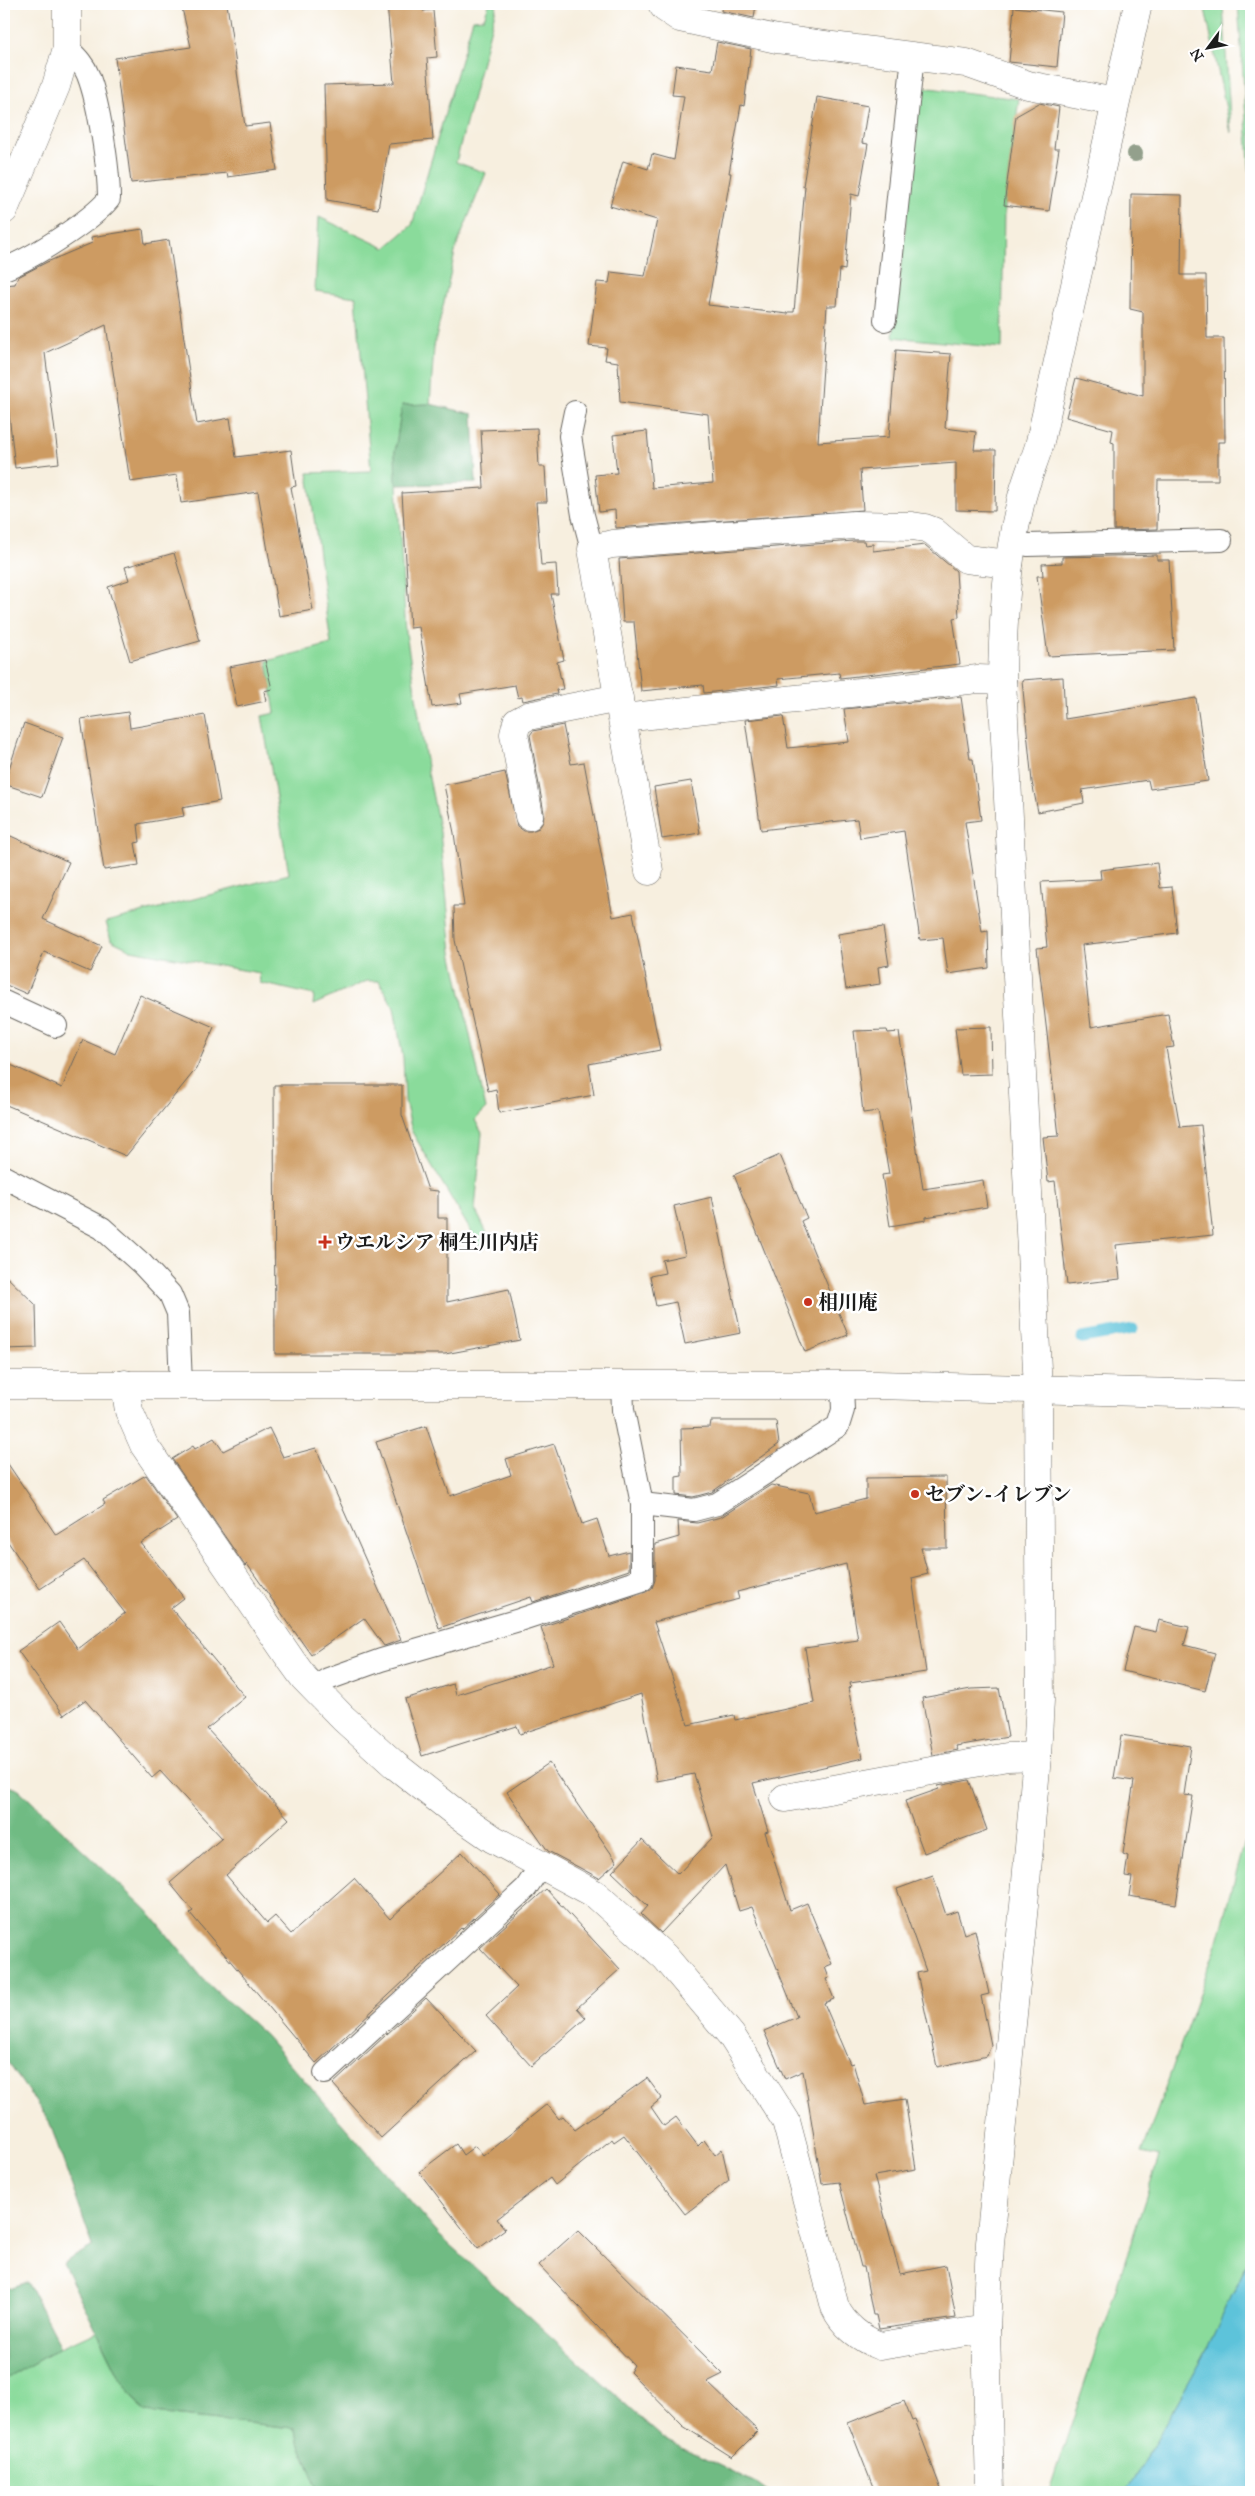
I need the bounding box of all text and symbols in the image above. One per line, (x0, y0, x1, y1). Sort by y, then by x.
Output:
north arrow (1182, 22, 1232, 72)
text: N (1187, 45, 1208, 64)
place label: ウエルシア 桐生川内店 (335, 1230, 539, 1254)
marker: ウエルシア 桐生川内店 (319, 1236, 331, 1248)
place label: 相川庵 (818, 1290, 878, 1314)
marker: 相川庵 (802, 1296, 814, 1308)
place label: セブン-イレブン (925, 1482, 1072, 1506)
marker: セブン-イレブン (909, 1488, 921, 1500)

